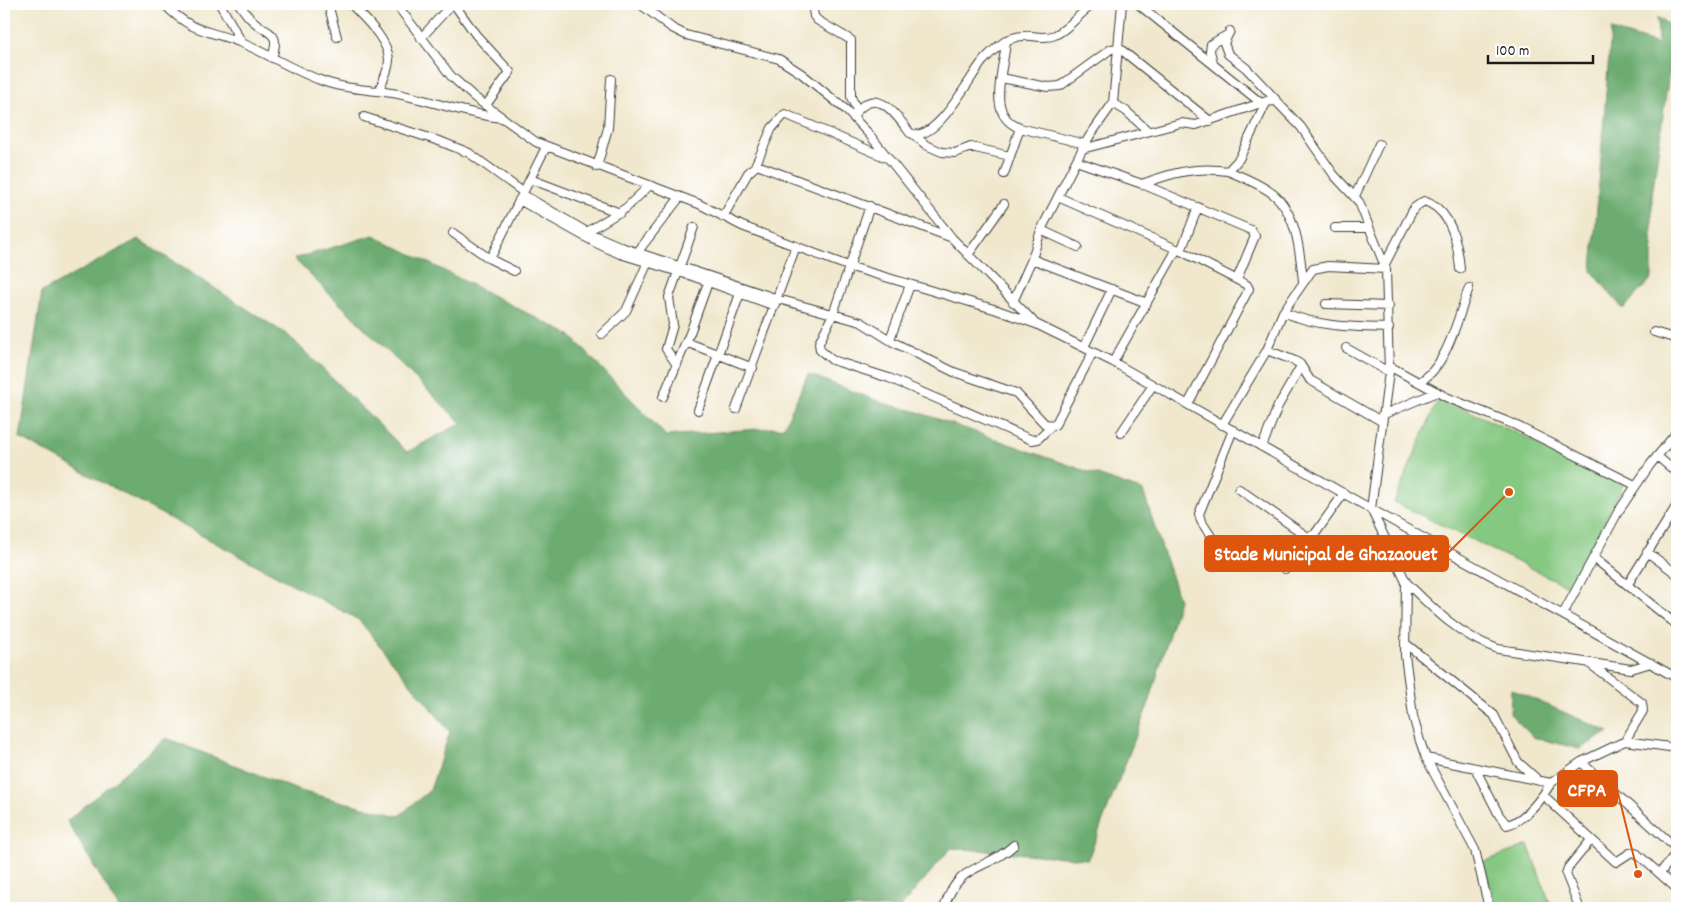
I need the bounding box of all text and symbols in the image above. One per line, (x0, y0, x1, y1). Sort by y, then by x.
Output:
scale bar (1488, 32, 1594, 64)
text: 100 m (1496, 41, 1529, 63)
callout: Stade Municipal de Ghazaouet (1205, 536, 1448, 571)
text: Stade Municipal de Ghazaouet (1214, 542, 1438, 570)
callout: CFPA (1558, 771, 1617, 806)
text: CFPA (1568, 778, 1606, 806)

